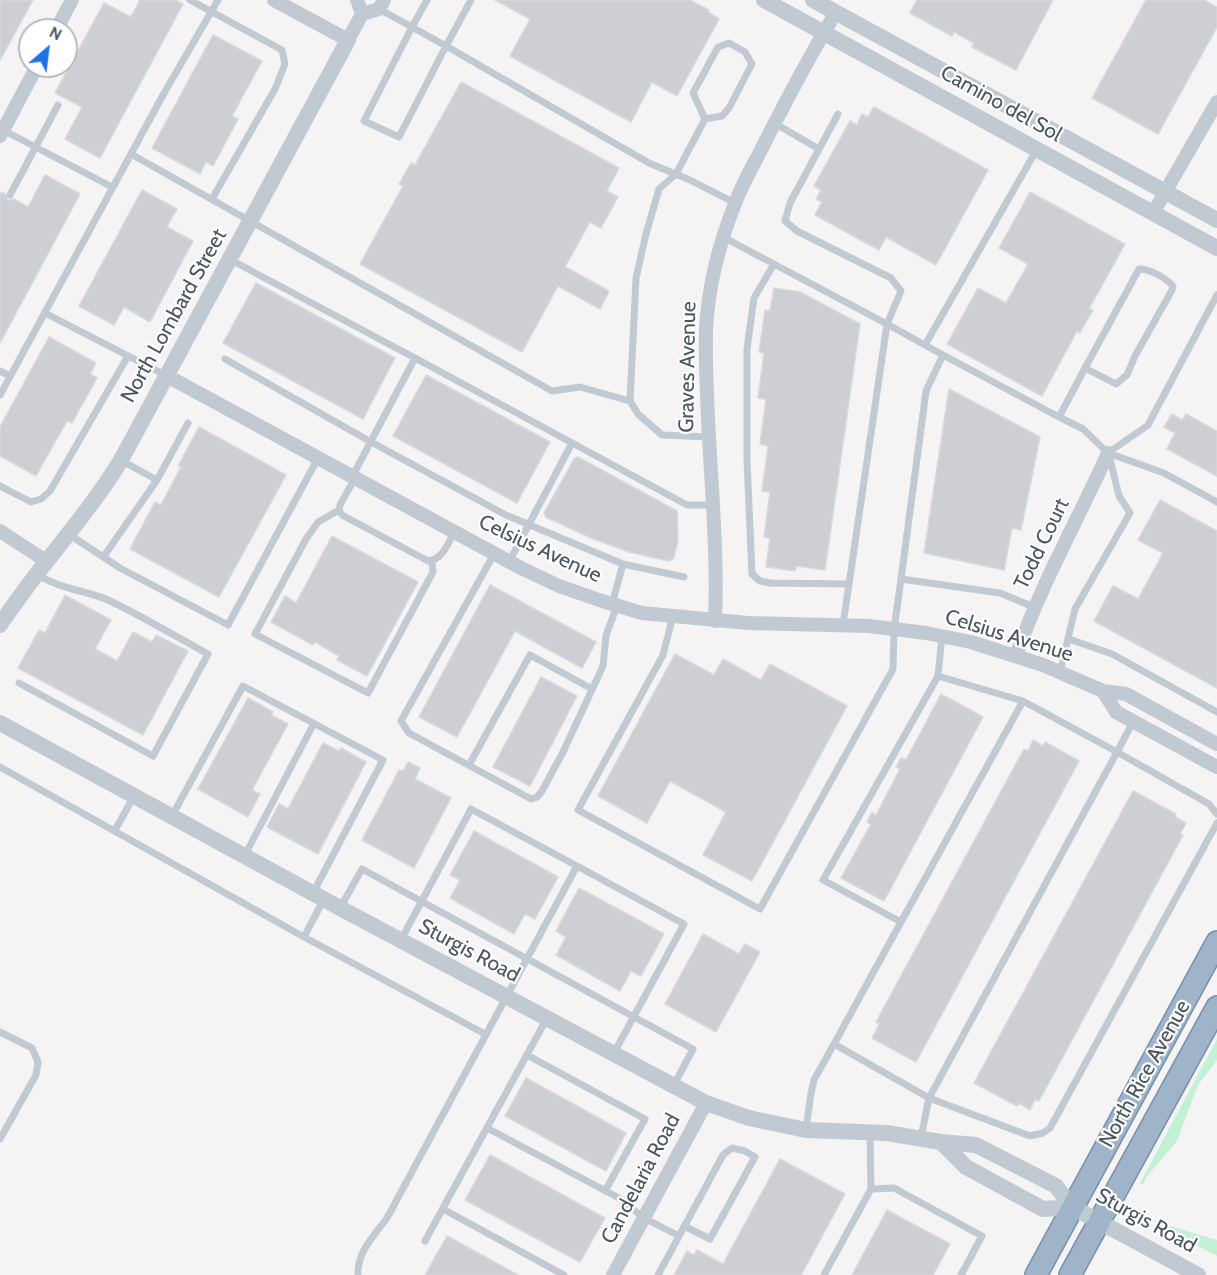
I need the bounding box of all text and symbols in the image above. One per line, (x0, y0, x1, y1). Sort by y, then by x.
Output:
north arrow (18, 18, 78, 78)
text: N (46, 22, 65, 44)
street label: Camino del Sol (936, 60, 1066, 148)
street label: North Lombard Street (116, 225, 232, 407)
street label: Graves Avenue (674, 301, 702, 433)
street label: Todd Court (1009, 494, 1075, 594)
street label: Celsius Avenue (475, 510, 605, 588)
street label: Celsius Avenue (942, 605, 1076, 667)
street label: Sturgis Road (414, 914, 524, 988)
street label: North Rice Avenue (1094, 996, 1196, 1152)
street label: Candelaria Road (596, 1110, 686, 1248)
street label: Sturgis Road (1091, 1183, 1201, 1259)

